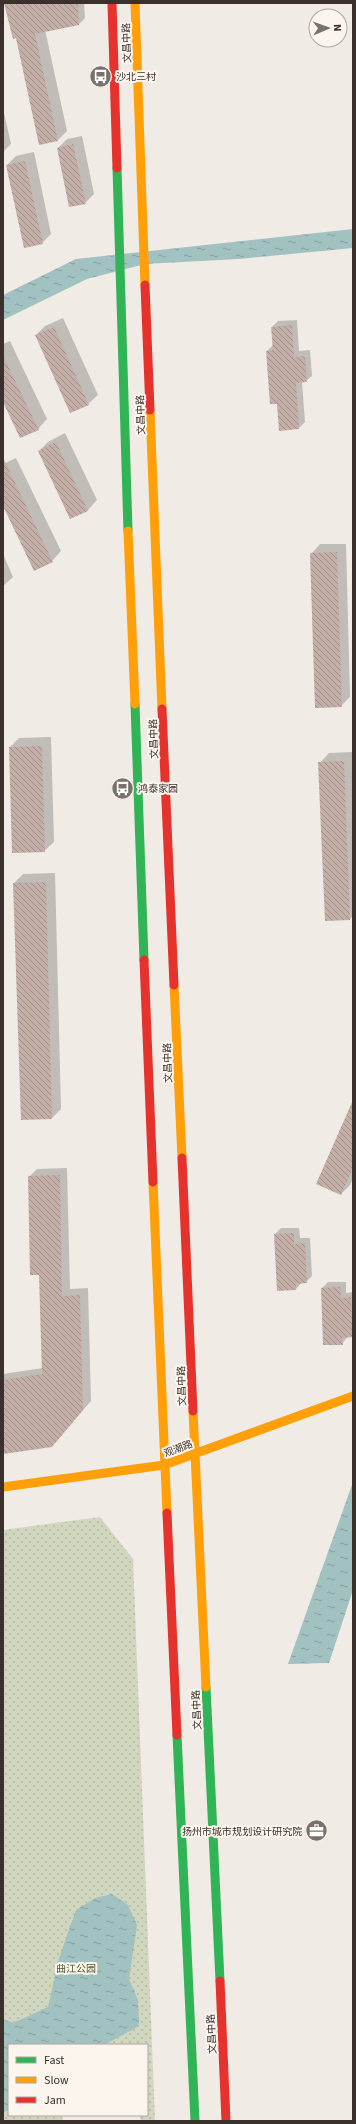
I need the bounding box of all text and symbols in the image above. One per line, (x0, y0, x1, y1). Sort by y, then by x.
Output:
north arrow (308, 8, 348, 48)
street label: 文昌中路 (119, 23, 135, 63)
text: N (330, 24, 345, 32)
bus stop icon: 沙北三村 (88, 63, 114, 89)
place label: 沙北三村 (116, 70, 156, 84)
street label: 文昌中路 (133, 395, 149, 435)
street label: 文昌中路 (146, 719, 162, 759)
bus stop icon: 鸿泰家园 (110, 775, 136, 801)
place label: 鸿泰家园 (138, 782, 178, 796)
street label: 文昌中路 (160, 1043, 176, 1083)
street label: 文昌中路 (174, 1366, 190, 1406)
street label: 观潮路 (162, 1437, 195, 1461)
street label: 文昌中路 (189, 1690, 205, 1730)
office icon: 扬州市城市规划设计研究院 (304, 1818, 330, 1844)
place label: 扬州市城市规划设计研究院 (182, 1825, 302, 1839)
park label: 曲江公园 (56, 1962, 96, 1976)
street label: 文昌中路 (204, 2014, 220, 2054)
legend (8, 2044, 148, 2116)
text: Fast (44, 2052, 64, 2069)
text: Slow (44, 2072, 69, 2089)
text: Jam (44, 2092, 66, 2109)

